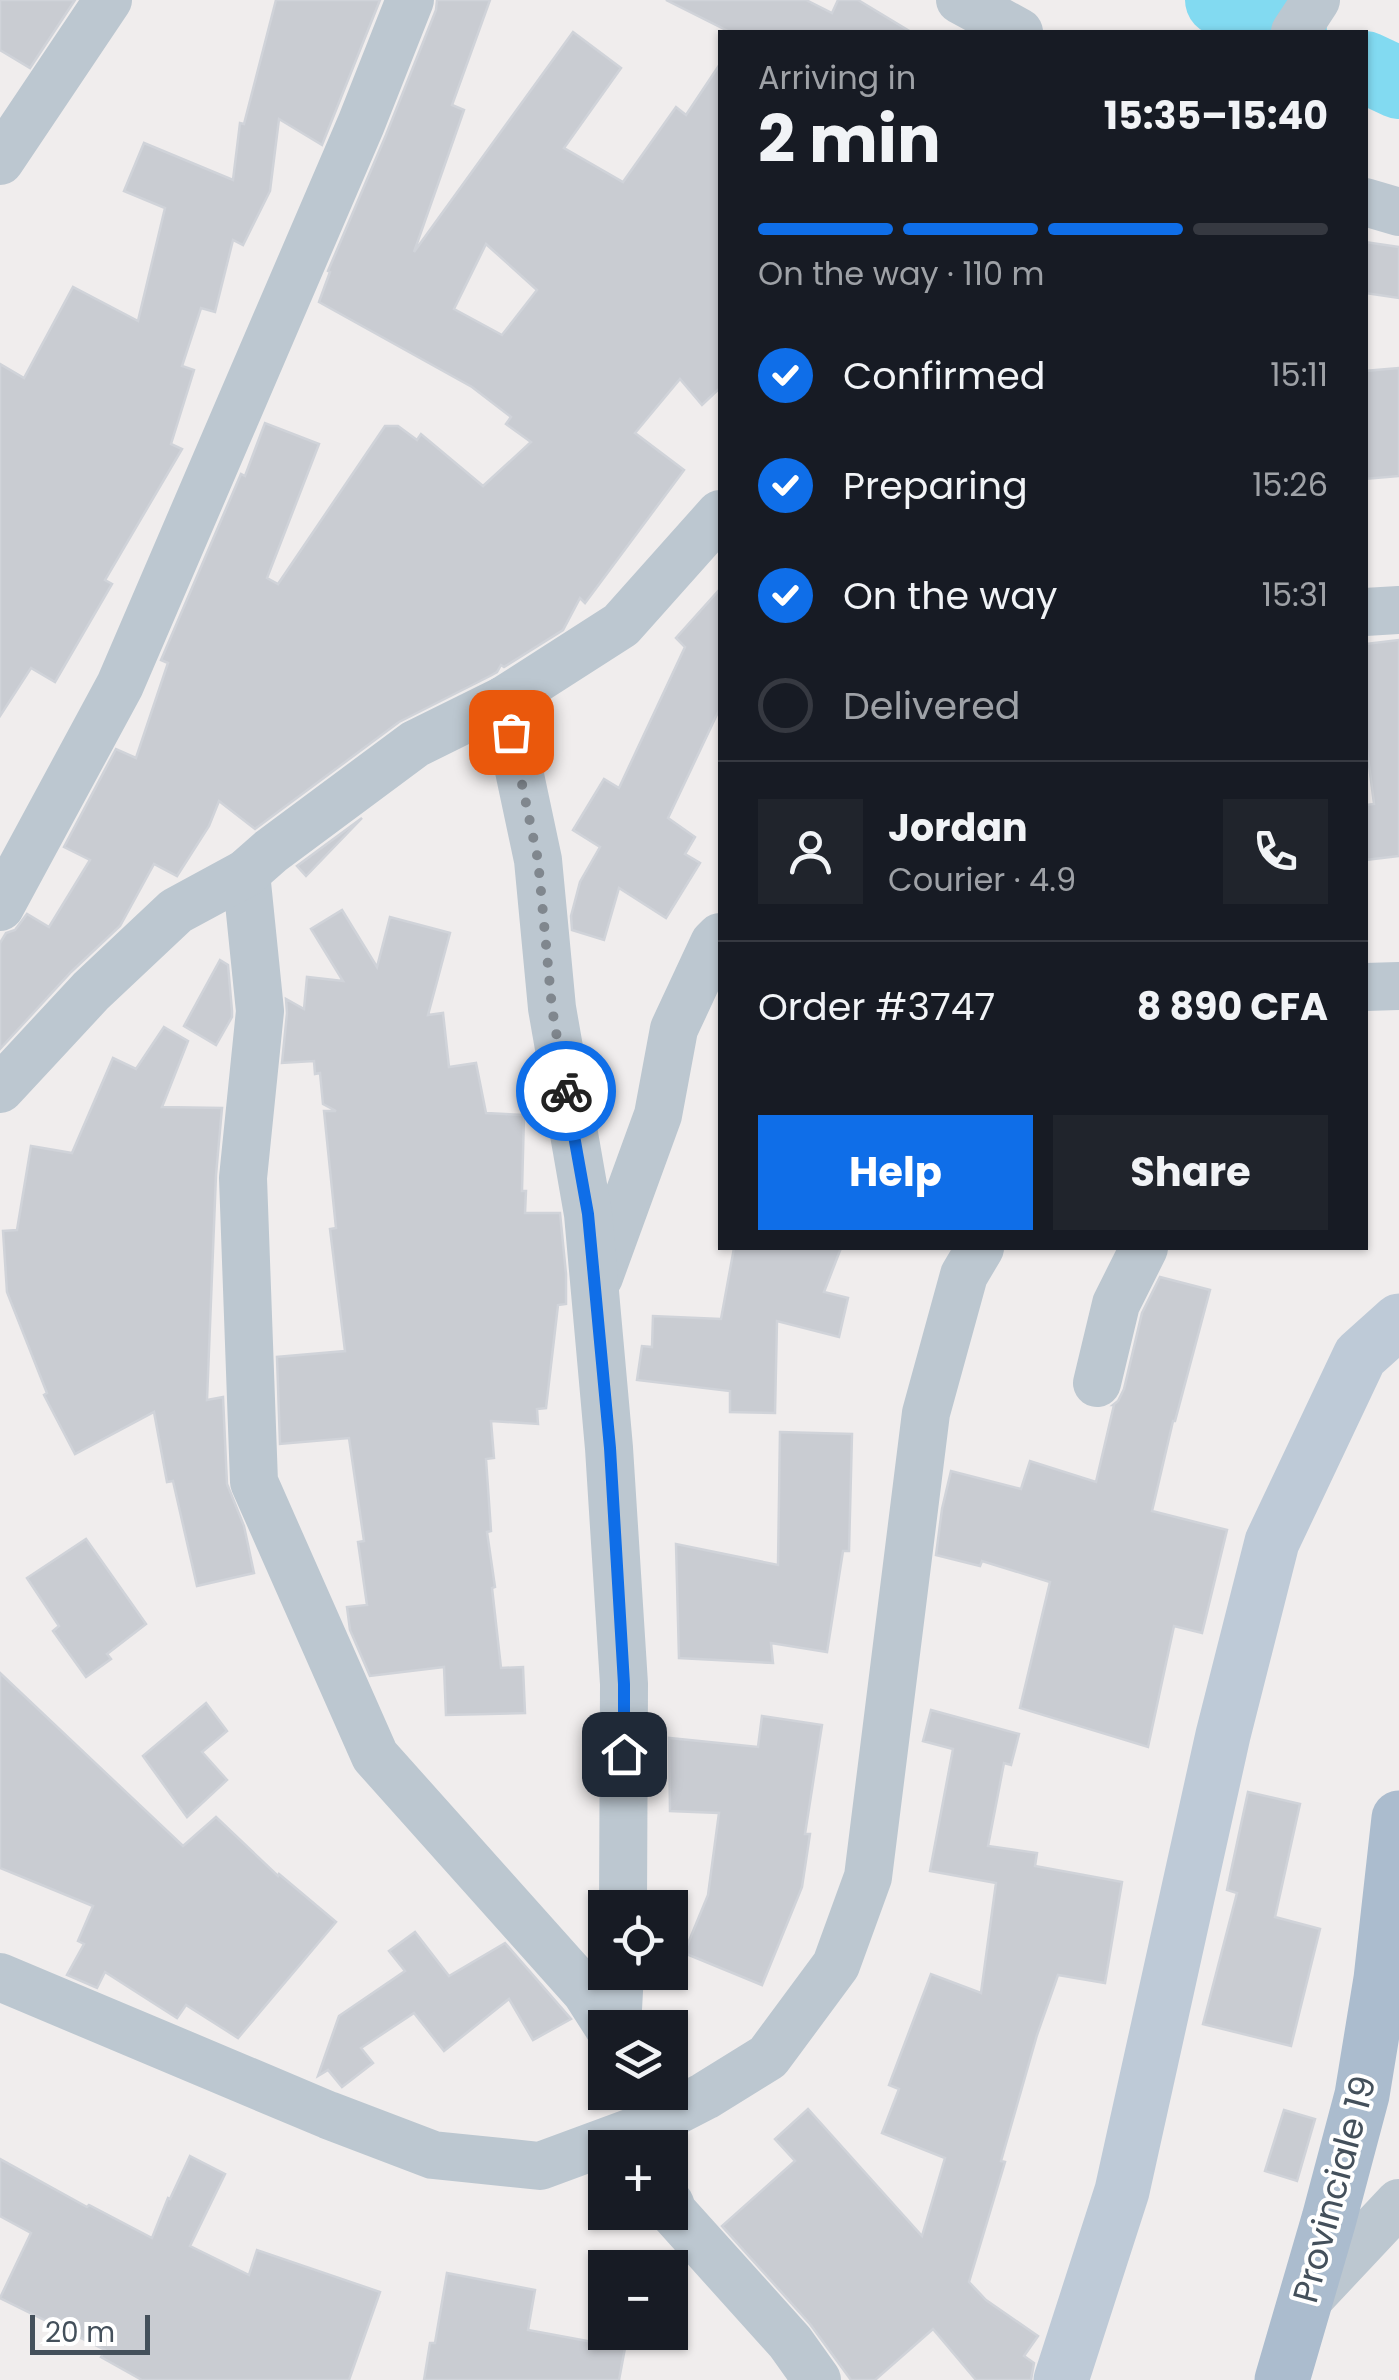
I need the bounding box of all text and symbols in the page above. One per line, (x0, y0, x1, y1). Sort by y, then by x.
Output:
text: Arriving in (758, 55, 916, 100)
text: 15:35–15:40 (1104, 89, 1328, 142)
text: 2 min (758, 94, 941, 185)
text: On the way · 110 m (758, 251, 1045, 296)
icon: check (758, 348, 813, 403)
text: Confirmed (843, 349, 1045, 402)
text: 15:11 (1270, 352, 1328, 397)
icon: check (758, 458, 813, 513)
text: Preparing (843, 459, 1028, 512)
text: 15:26 (1252, 462, 1328, 507)
icon: check (758, 568, 813, 623)
text: On the way (843, 569, 1057, 622)
text: 15:31 (1262, 572, 1328, 617)
text: Delivered (843, 679, 1020, 732)
pin (469, 690, 554, 775)
icon: bag (484, 705, 539, 760)
button: person (758, 799, 863, 904)
button: phone (1223, 799, 1328, 904)
text: Jordan (888, 801, 1028, 854)
text: Courier · 4.9 (888, 857, 1076, 902)
text: Order #3747 (758, 980, 995, 1033)
text: 8 890 CFA (1137, 980, 1328, 1033)
courier (516, 1041, 616, 1141)
icon: bike (539, 1064, 594, 1119)
button: Help (758, 1115, 1033, 1230)
button: Share (1053, 1115, 1328, 1230)
pin (582, 1712, 667, 1797)
icon: home (597, 1727, 652, 1782)
map controls (588, 1890, 688, 2350)
button: locate (588, 1890, 688, 1990)
button: layers (588, 2010, 688, 2110)
street label: Provinciale 19 (1280, 2070, 1388, 2308)
button: + (588, 2130, 688, 2230)
button: − (588, 2250, 688, 2350)
scale bar (30, 2310, 150, 2354)
text: 20 m (45, 2313, 115, 2352)

